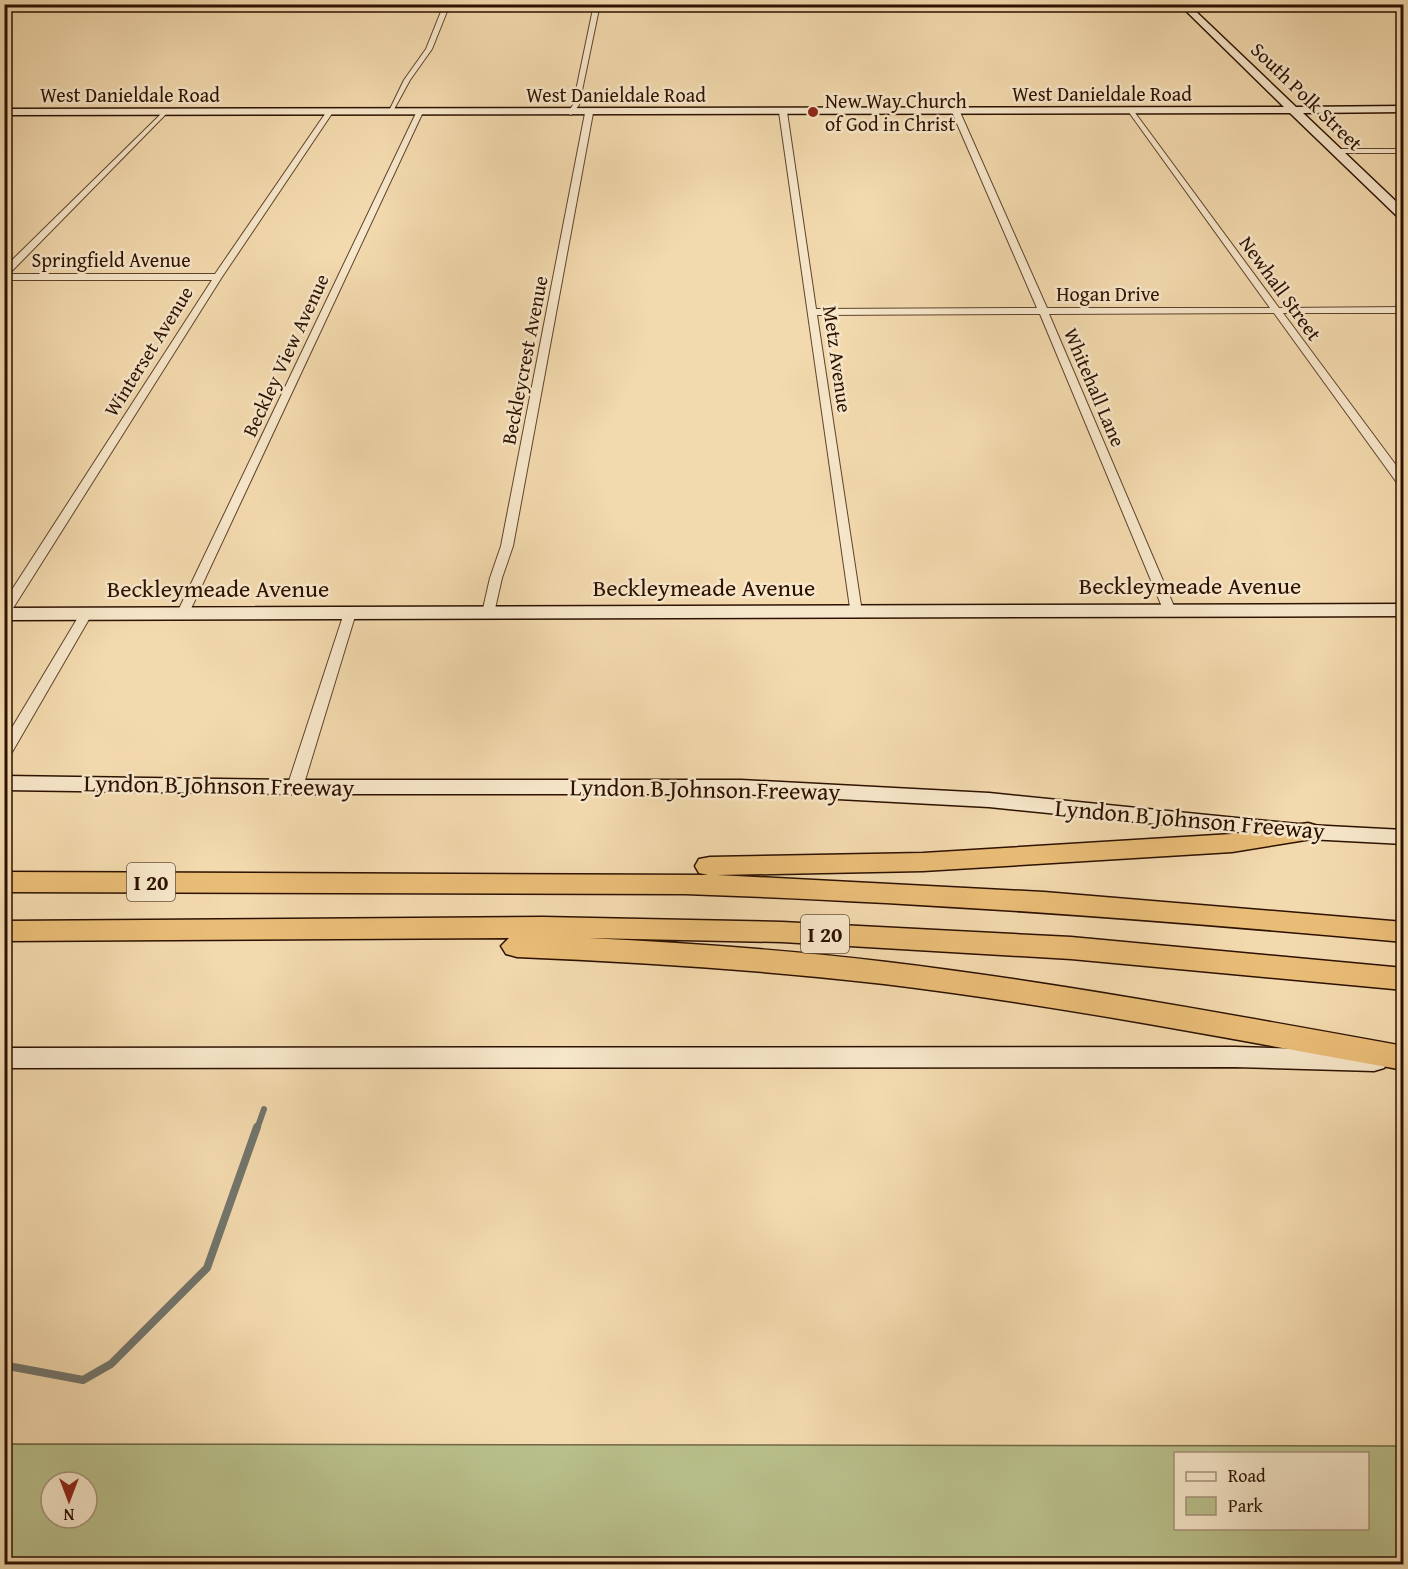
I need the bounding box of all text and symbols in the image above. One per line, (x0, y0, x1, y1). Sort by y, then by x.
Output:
street label: South Polk Street (1245, 35, 1369, 157)
street label: West Danieldale Road (1012, 79, 1192, 108)
street label: West Danieldale Road (40, 80, 220, 109)
street label: West Danieldale Road (526, 80, 706, 109)
place label: New Way Church of God in Christ (825, 86, 967, 138)
marker: New Way Church of God in Christ (806, 105, 820, 119)
street label: Newhall Street (1233, 229, 1329, 347)
street label: Springfield Avenue (31, 245, 191, 274)
street label: Beckley View Avenue (234, 269, 336, 441)
street label: Beckleycrest Avenue (493, 273, 555, 447)
street label: Hogan Drive (1056, 279, 1160, 308)
street label: Winterset Avenue (96, 280, 200, 422)
street label: Metz Avenue (816, 304, 860, 414)
street label: Whitehall Lane (1057, 323, 1133, 451)
street label: Beckleymeade Avenue (1079, 568, 1301, 603)
street label: Beckleymeade Avenue (593, 570, 815, 605)
street label: Beckleymeade Avenue (107, 571, 329, 606)
street label: Lyndon B Johnson Freeway (83, 765, 355, 805)
street label: Lyndon B Johnson Freeway (569, 769, 841, 809)
street label: Lyndon B Johnson Freeway (1054, 790, 1326, 848)
road number: I 20 (127, 863, 175, 901)
road number: I 20 (801, 915, 849, 953)
legend (1174, 1452, 1369, 1530)
text: Road (1228, 1462, 1266, 1489)
north arrow (39, 1470, 99, 1530)
text: Park (1228, 1492, 1264, 1519)
text: N (63, 1503, 74, 1527)

